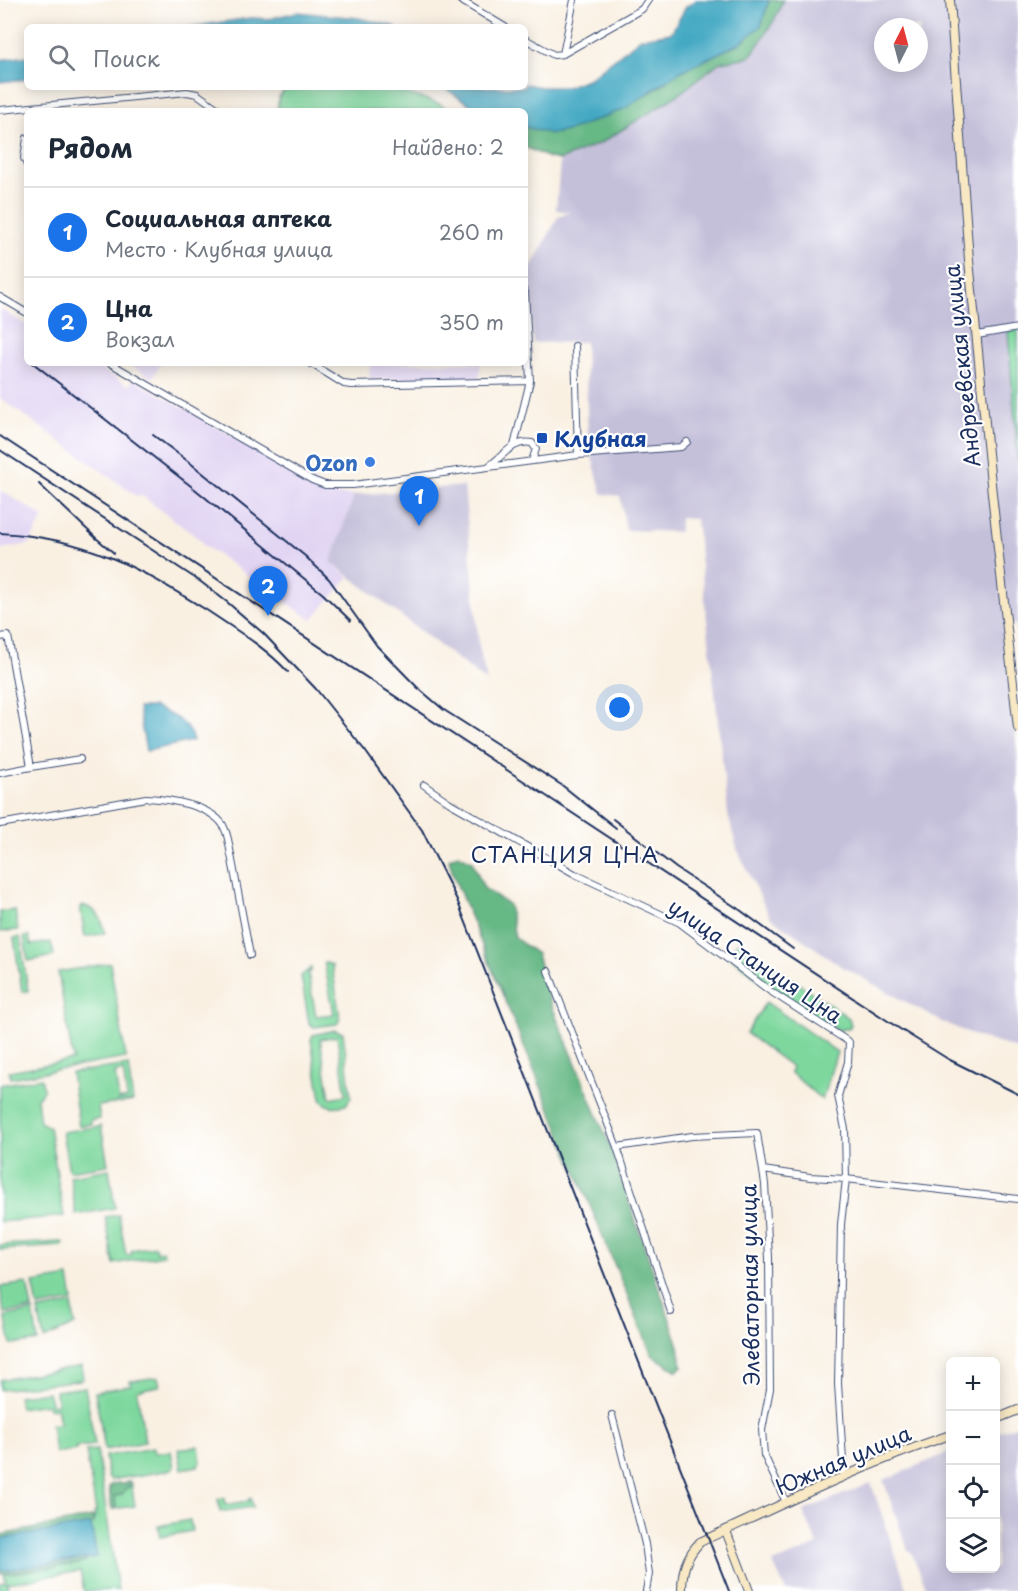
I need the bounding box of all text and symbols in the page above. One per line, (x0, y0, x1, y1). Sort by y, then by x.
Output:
north arrow (874, 18, 928, 72)
search box (24, 24, 528, 90)
icon: search (45, 41, 78, 74)
text: Поиск (93, 41, 160, 74)
text: Рядом (48, 128, 133, 167)
text: Найдено: 2 (392, 132, 504, 162)
text: Социальная аптека (105, 201, 332, 234)
text: 1 (63, 217, 72, 247)
text: 260 m (439, 217, 504, 247)
text: Место · Клубная улица (105, 234, 333, 264)
street label: Андреевская улица (934, 262, 988, 469)
text: Цна (105, 291, 153, 324)
text: 2 (60, 307, 75, 337)
text: 350 m (439, 307, 504, 337)
text: Вокзал (105, 324, 175, 354)
place label: Клубная (554, 422, 647, 454)
marker: Клубная (535, 431, 549, 445)
place label: Ozon (305, 446, 358, 478)
marker: Ozon (363, 455, 377, 469)
pin: 1 (400, 476, 438, 526)
pin: 2 (248, 566, 288, 616)
your location (605, 693, 634, 722)
district label: СТАНЦИЯ ЦНА (470, 837, 660, 870)
street label: улица Станция Цна (662, 890, 850, 1030)
street label: Элеваторная улица (731, 1183, 767, 1386)
map controls (946, 1357, 1000, 1573)
button: + (946, 1357, 1000, 1411)
button: − (946, 1411, 1000, 1465)
street label: Южная улица (770, 1416, 916, 1502)
button: locate (946, 1465, 1000, 1519)
button: layers (946, 1519, 1000, 1573)

